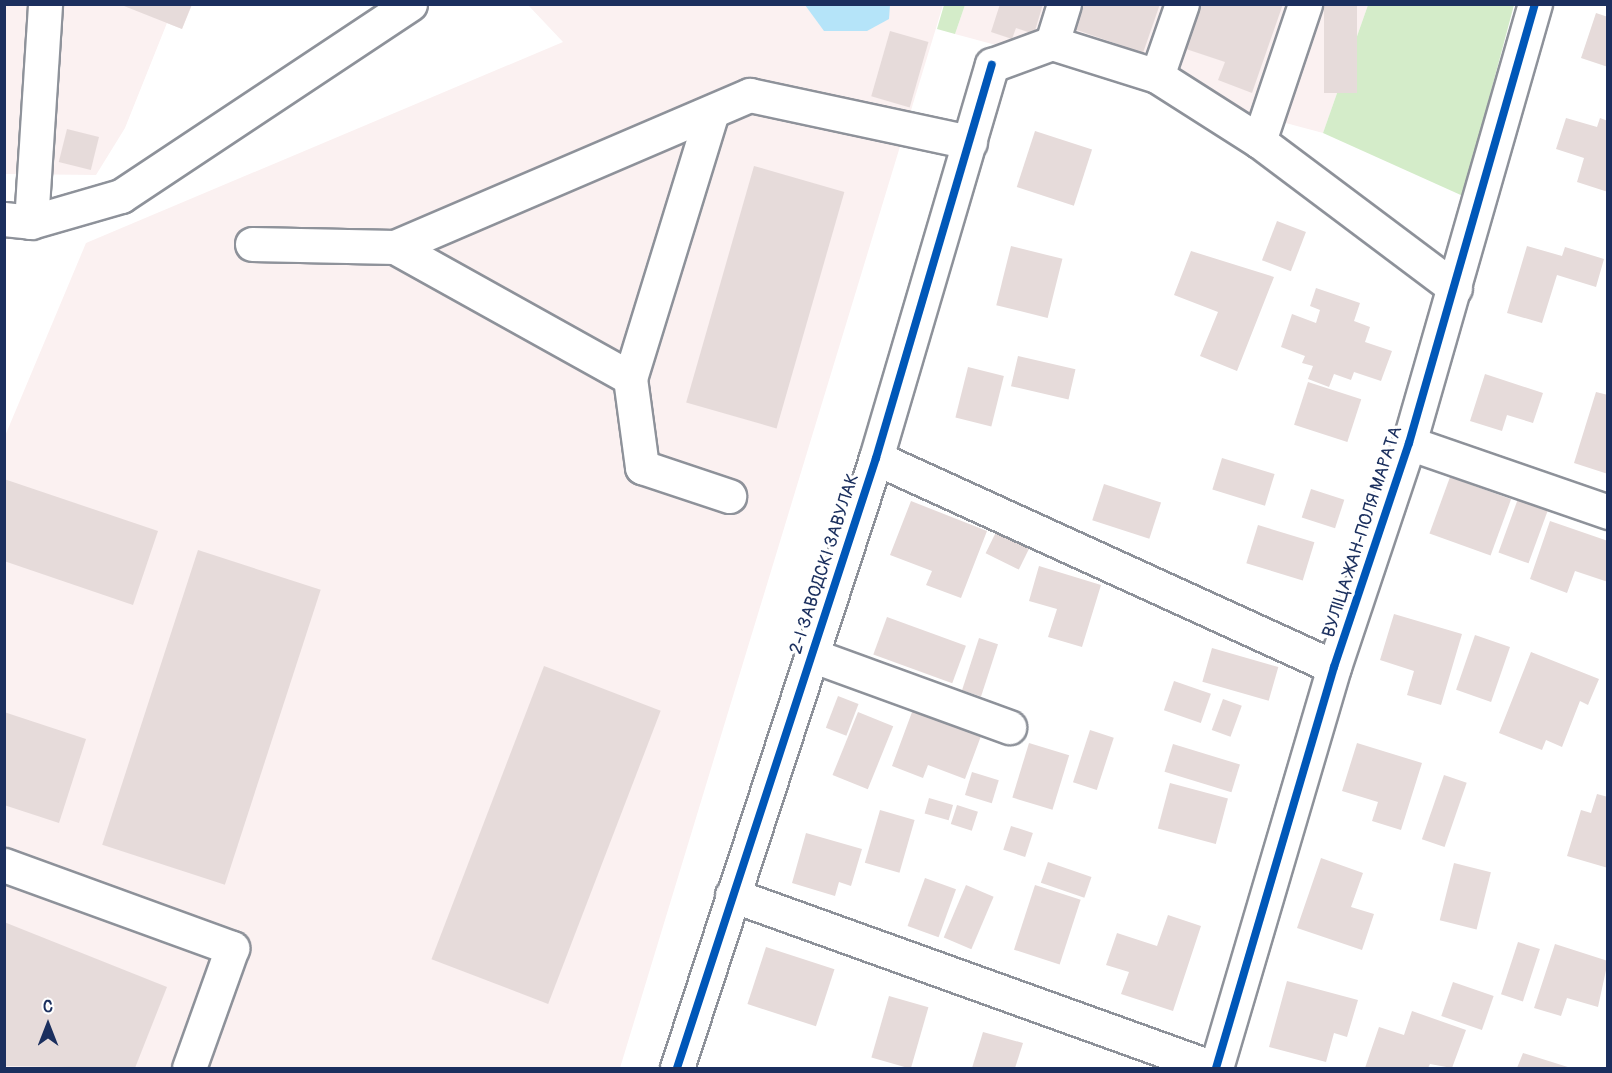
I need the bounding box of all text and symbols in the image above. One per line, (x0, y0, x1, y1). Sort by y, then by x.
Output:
street label: ВУЛІЦА ЖАН-ПОЛЯ МАРАТА (1319, 424, 1407, 640)
street label: 2-І ЗАВОДСКІ ЗАВУЛАК (786, 471, 864, 657)
north arrow (18, 995, 78, 1055)
text: С (43, 997, 53, 1017)

